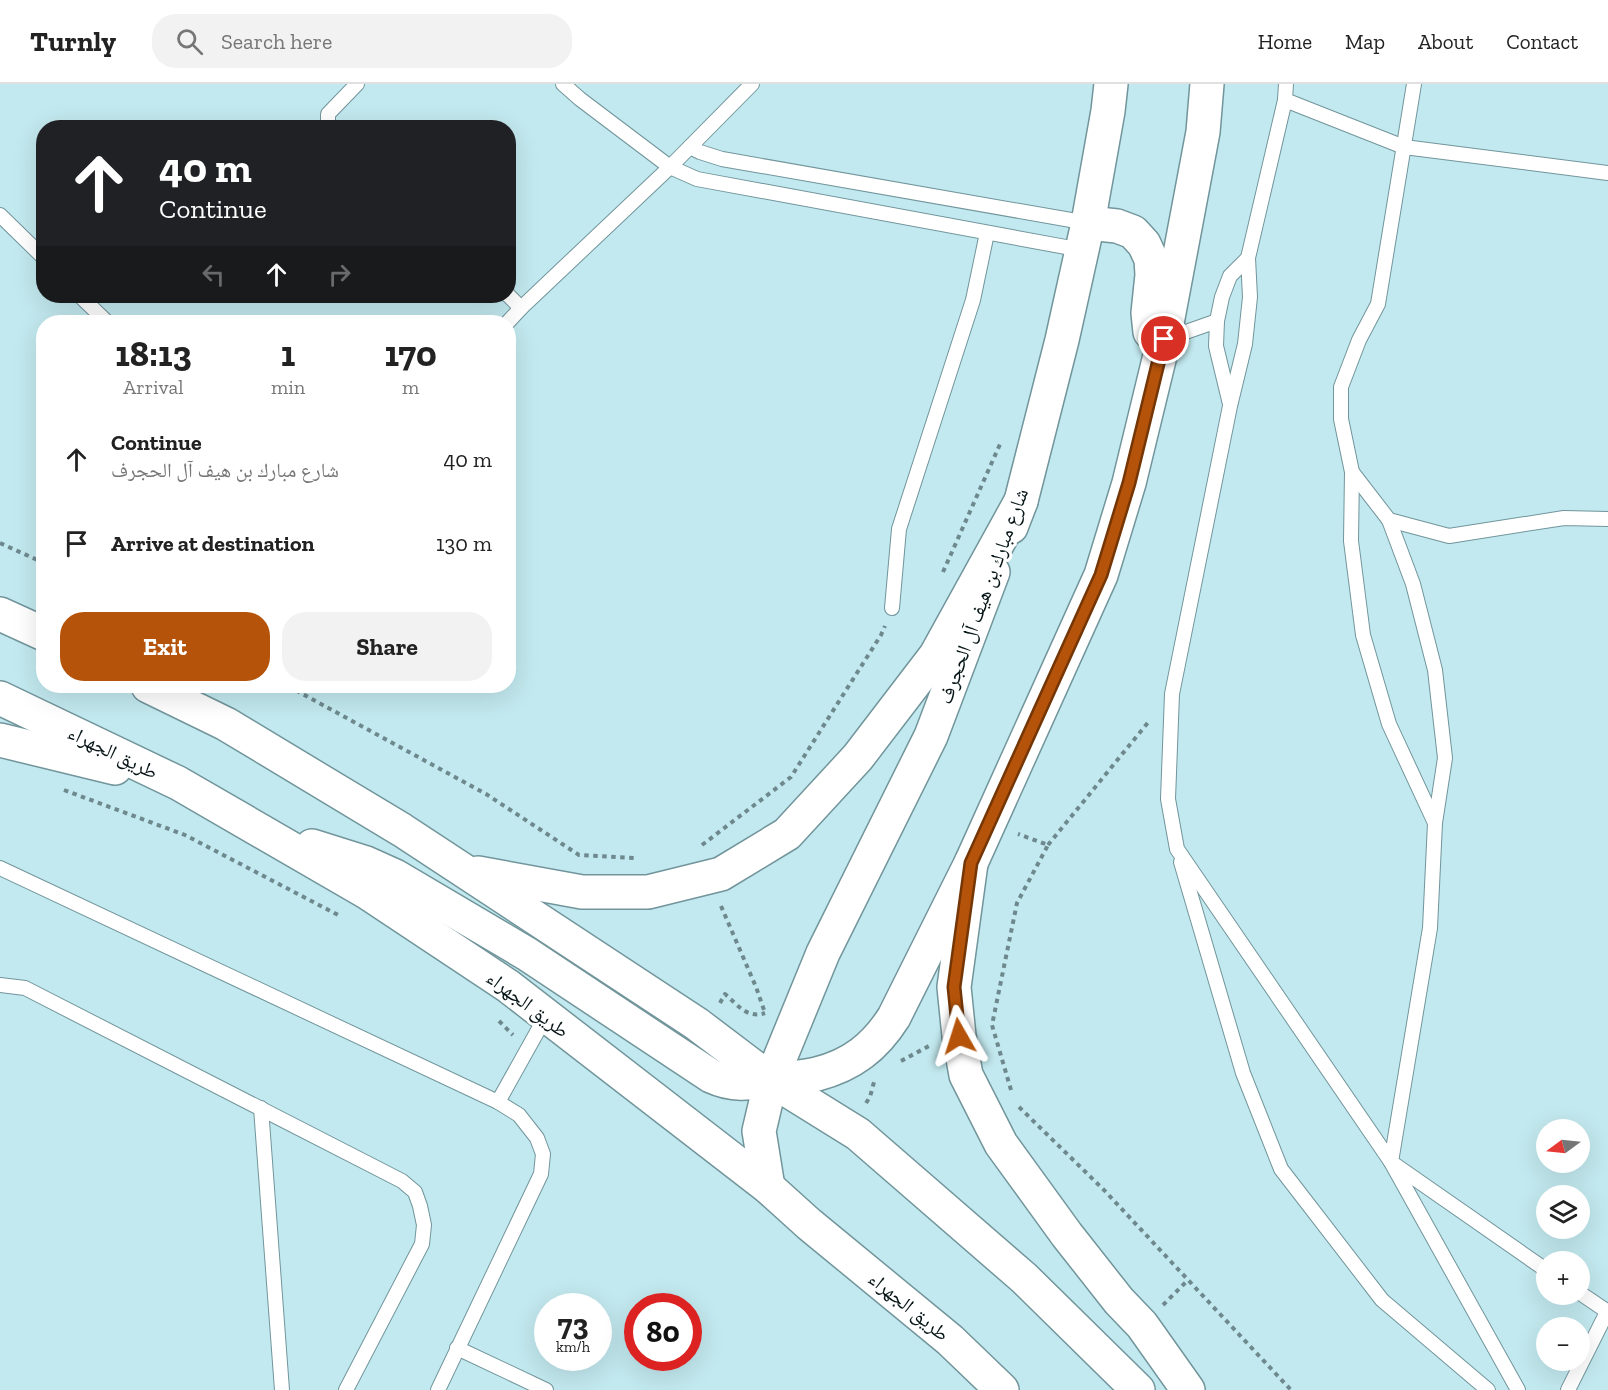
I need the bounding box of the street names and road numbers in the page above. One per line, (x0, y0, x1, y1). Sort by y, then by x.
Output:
street label: شارع مبارك بن هيف آل الحجرف (933, 485, 1034, 708)
street label: طريق الجهراء (64, 720, 162, 784)
street label: طريق الجهراء (482, 965, 574, 1043)
street label: طريق الجهراء (864, 1266, 954, 1346)

